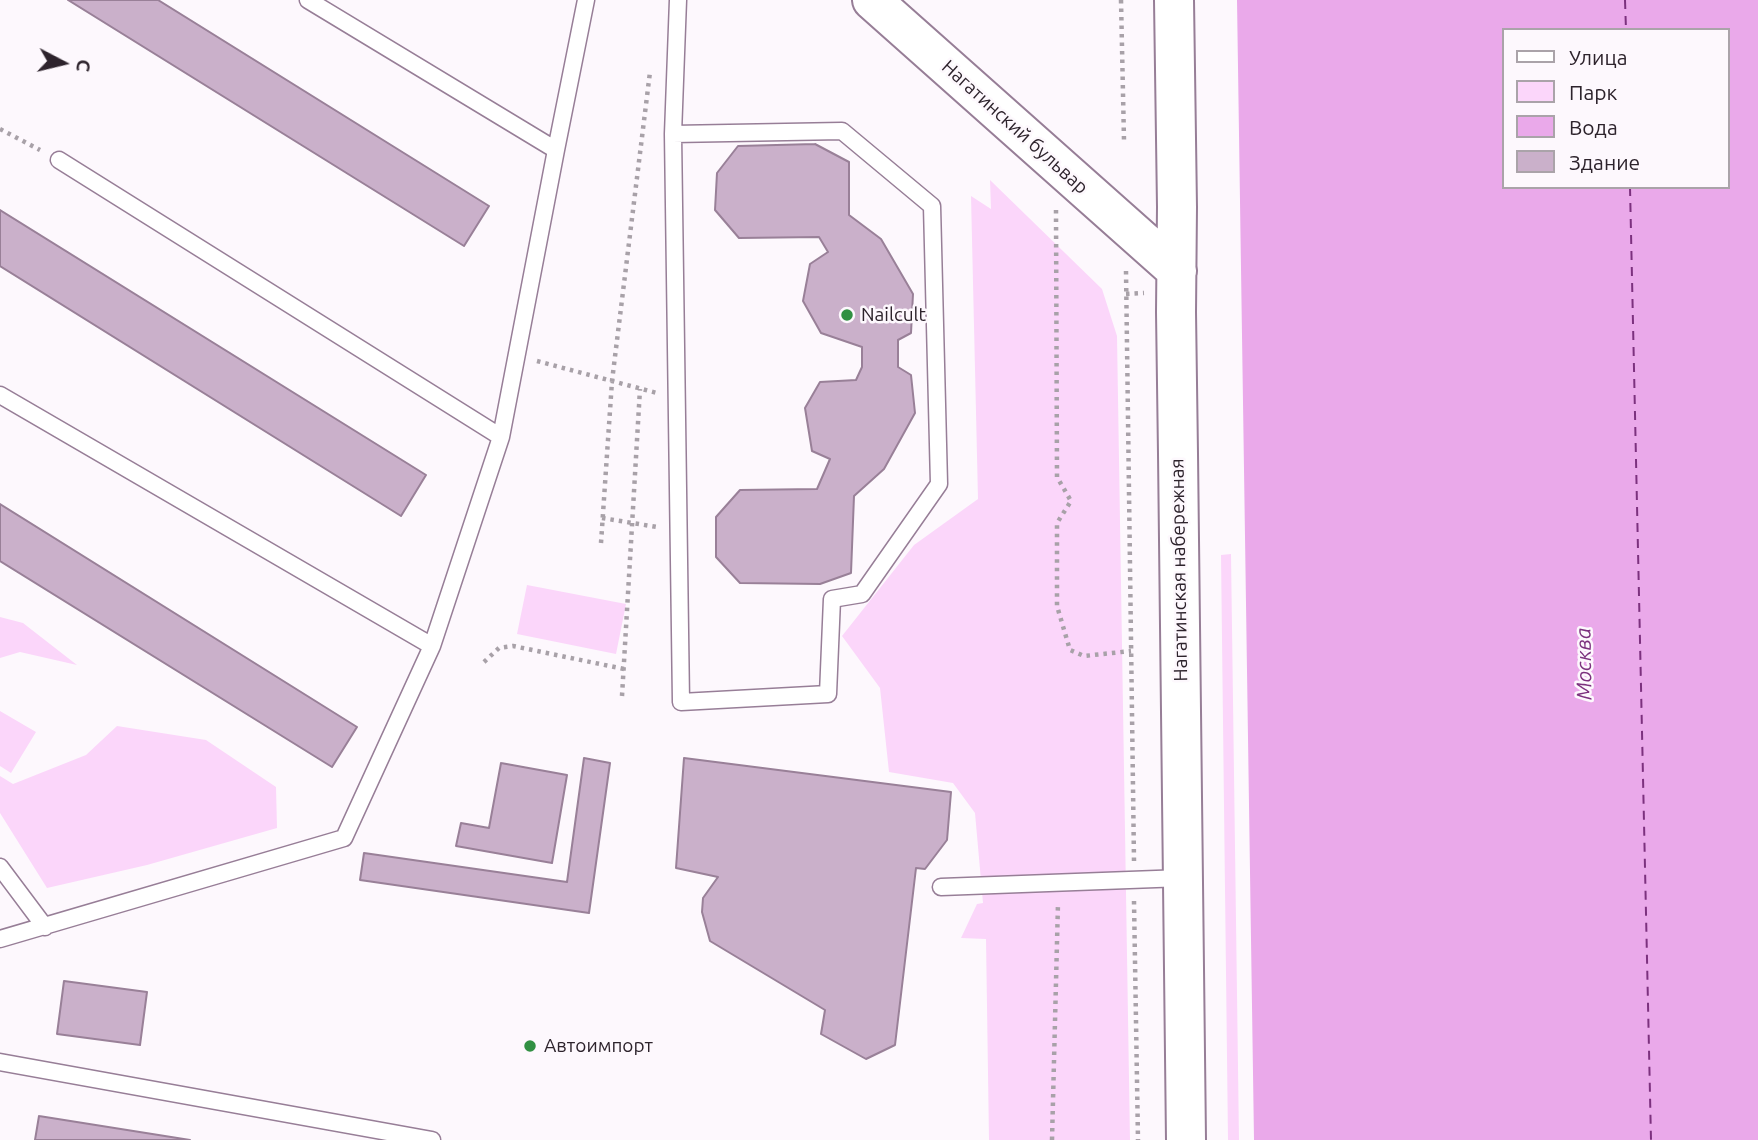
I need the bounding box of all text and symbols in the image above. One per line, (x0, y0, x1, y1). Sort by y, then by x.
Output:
north arrow (28, 28, 98, 98)
legend (1502, 28, 1730, 189)
text: Улица (1569, 45, 1627, 69)
street label: Нагатинский бульвар (937, 55, 1093, 199)
text: С (72, 58, 96, 73)
text: Парк (1569, 80, 1617, 104)
text: Вода (1569, 115, 1618, 139)
text: Здание (1569, 150, 1640, 174)
place label: Nailcult (861, 304, 926, 326)
marker: Nailcult (839, 307, 855, 323)
street label: Нагатинская набережная (1166, 458, 1192, 682)
water label: Москва (1571, 628, 1597, 700)
place label: Автоимпорт (544, 1035, 653, 1057)
marker: Автоимпорт (522, 1038, 538, 1054)

